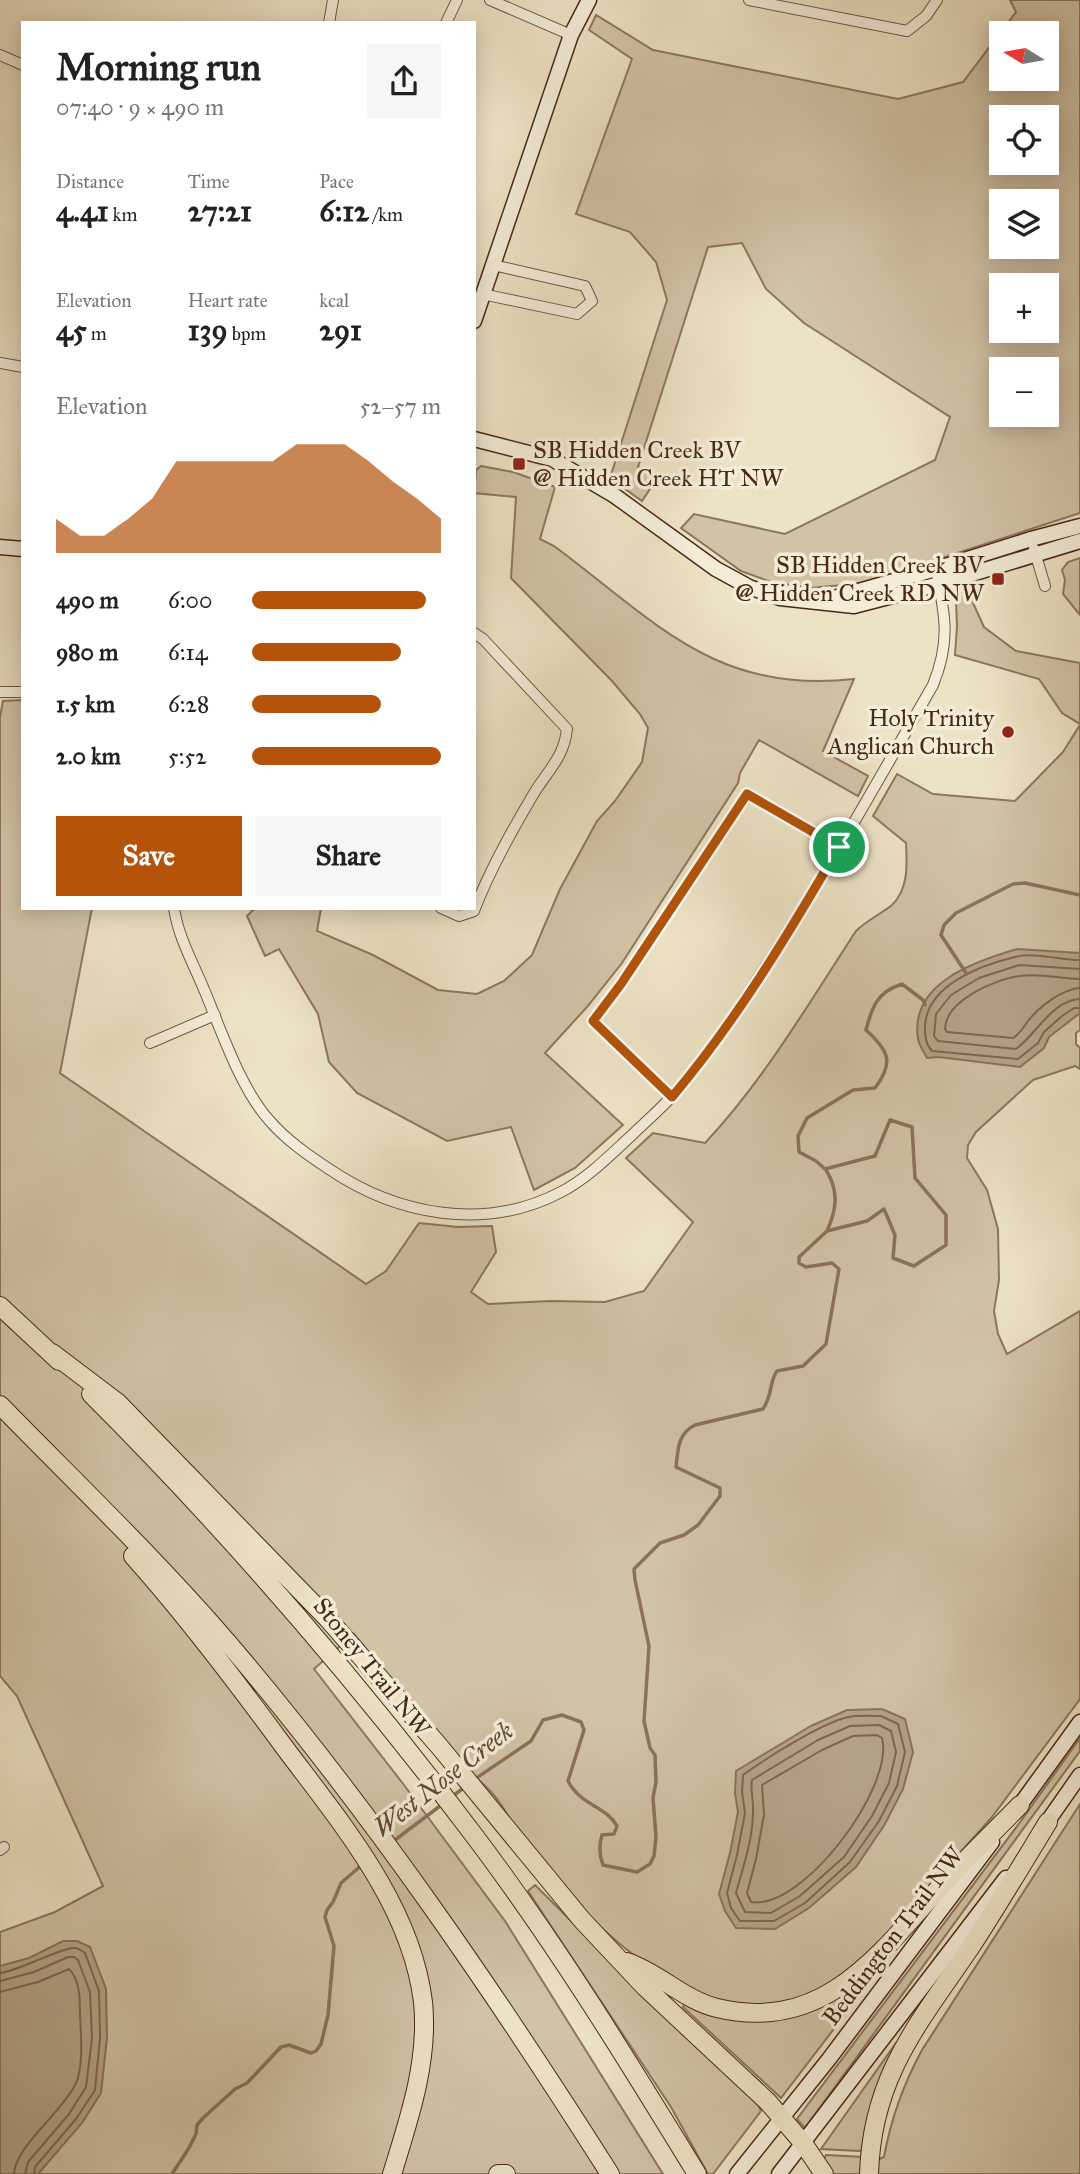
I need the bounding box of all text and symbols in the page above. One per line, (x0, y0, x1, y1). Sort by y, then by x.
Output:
north arrow (989, 21, 1059, 91)
map controls (989, 21, 1059, 427)
text: Morning run (56, 44, 261, 90)
button: share (367, 44, 441, 118)
text: 07:40 · 9 × 490 m (56, 93, 224, 121)
button: locate (989, 105, 1059, 175)
text: Distance (56, 170, 124, 193)
text: Time (188, 170, 230, 193)
text: Pace (319, 170, 354, 193)
button: layers (989, 189, 1059, 259)
text: 4.41 (56, 193, 109, 229)
text: 27:21 (188, 193, 252, 229)
text: 6:12 (319, 193, 369, 229)
text: km (109, 203, 137, 226)
text: /km (369, 203, 403, 226)
button: + (989, 273, 1059, 343)
text: Elevation (56, 289, 131, 312)
text: Heart rate (188, 289, 268, 312)
text: kcal (319, 289, 349, 312)
text: 45 (56, 312, 87, 348)
text: 139 (188, 312, 228, 348)
text: 291 (319, 312, 362, 348)
text: m (87, 322, 107, 345)
text: bpm (228, 322, 266, 345)
button: − (989, 357, 1059, 427)
text: Elevation (56, 392, 147, 420)
text: 52–57 m (360, 392, 441, 420)
place label: SB Hidden Creek BV @ Hidden Creek HT NW (533, 435, 784, 493)
marker: SB Hidden Creek BV @ Hidden Creek HT NW (511, 456, 527, 472)
place label: SB Hidden Creek BV @ Hidden Creek RD NW (735, 550, 985, 608)
marker: SB Hidden Creek BV @ Hidden Creek RD NW (990, 571, 1006, 587)
text: 490 m (56, 586, 119, 614)
text: 6:00 (168, 586, 212, 614)
text: 980 m (56, 638, 118, 666)
text: 6:14 (168, 638, 208, 666)
text: 1.5 km (56, 690, 115, 718)
text: 6:28 (168, 690, 209, 718)
place label: Holy Trinity Anglican Church (827, 703, 995, 761)
marker: Holy Trinity Anglican Church (1000, 724, 1016, 740)
text: 2.0 km (56, 742, 121, 770)
text: 5:52 (168, 742, 207, 770)
button: Save (56, 816, 242, 896)
button: Share (256, 816, 441, 896)
pin (809, 817, 869, 877)
icon: arrive (820, 828, 858, 866)
street label: Stoney Trail NW (307, 1591, 438, 1744)
water label: West Nose Creek (367, 1714, 520, 1844)
street label: Beddington Trail NW (816, 1840, 971, 2031)

